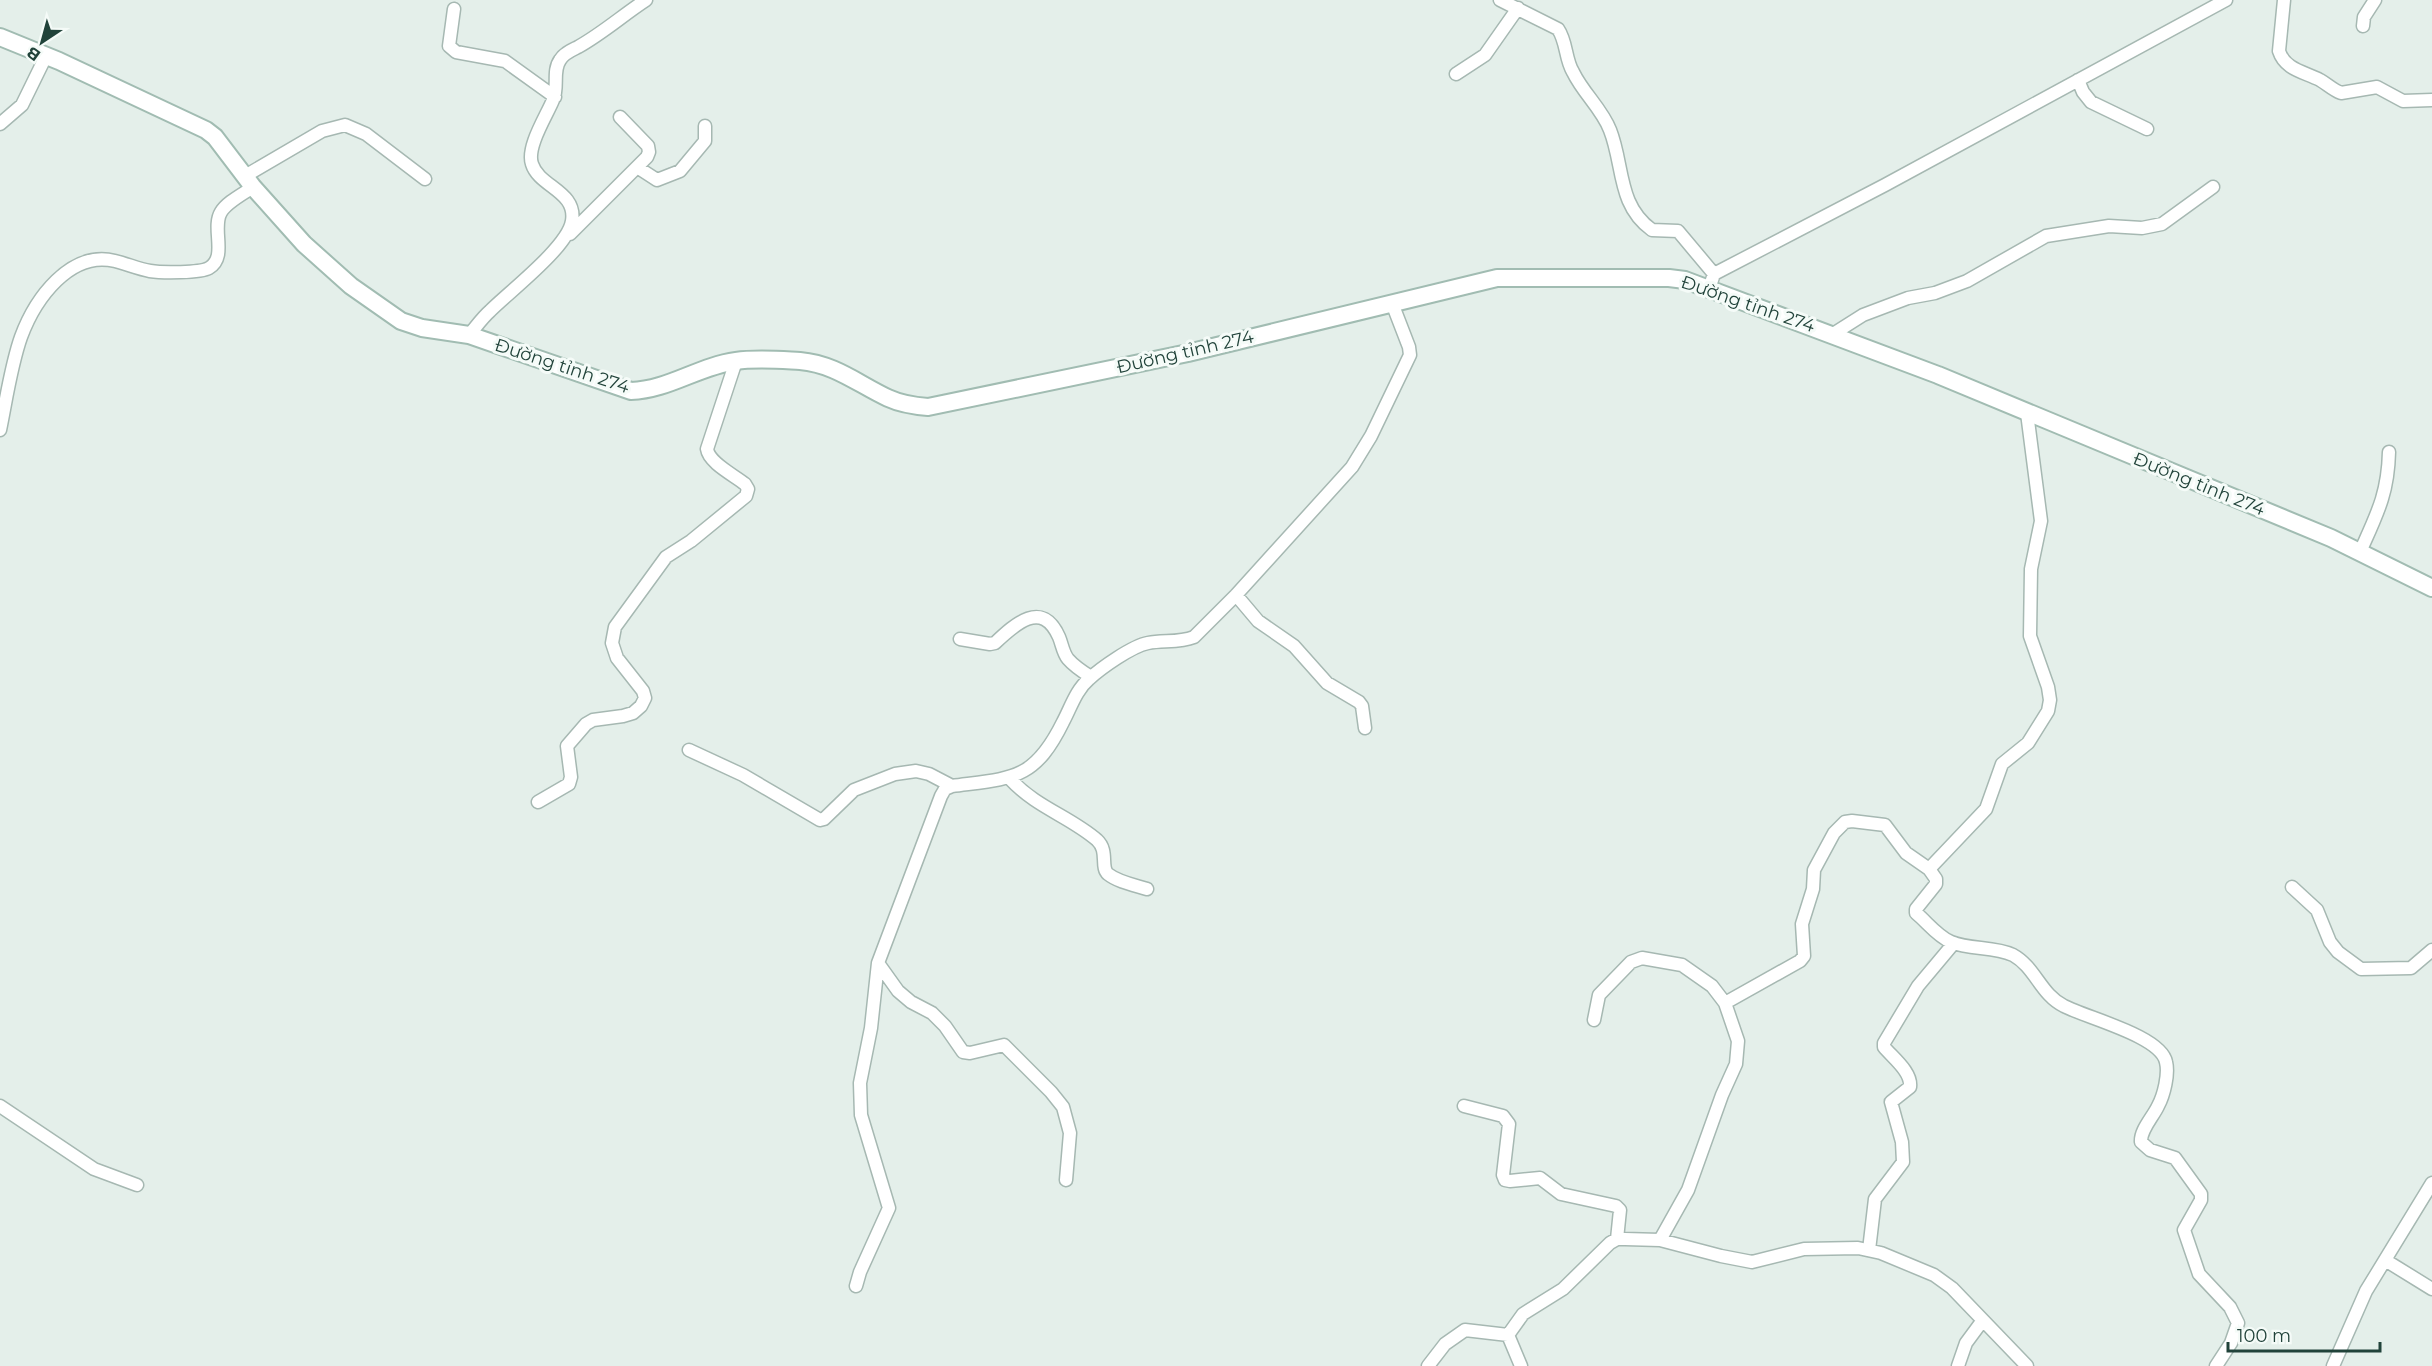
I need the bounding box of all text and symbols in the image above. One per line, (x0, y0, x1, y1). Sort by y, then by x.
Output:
north arrow (12, 12, 72, 72)
text: B (23, 42, 44, 65)
street label: Đường tỉnh 274 (1678, 271, 1818, 337)
street label: Đường tỉnh 274 (1114, 326, 1256, 378)
street label: Đường tỉnh 274 (492, 334, 632, 398)
street label: Đường tỉnh 274 (2130, 448, 2268, 520)
scale bar (2228, 1315, 2380, 1353)
text: 100 m (2237, 1325, 2291, 1347)

